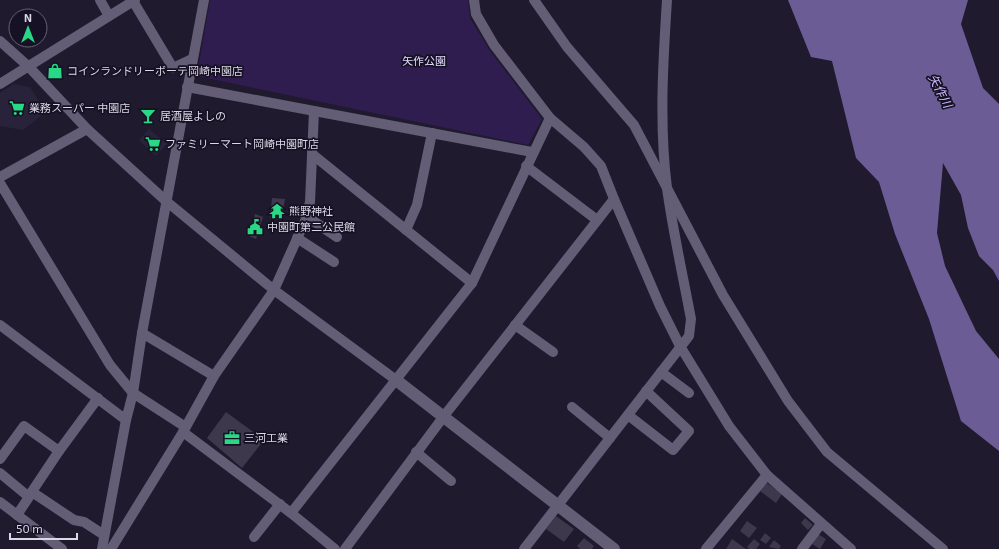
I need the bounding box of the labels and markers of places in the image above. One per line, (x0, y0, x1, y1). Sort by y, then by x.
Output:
shop icon: コインランドリーボーテ岡崎中園店 (46, 62, 64, 80)
place label: コインランドリーボーテ岡崎中園店 (67, 64, 243, 77)
supermarket icon: 業務スーパー 中園店 (8, 99, 26, 117)
place label: 業務スーパー 中園店 (29, 101, 130, 114)
bar icon: 居酒屋よしの (139, 107, 157, 125)
place label: 居酒屋よしの (160, 109, 226, 122)
supermarket icon: ファミリーマート岡崎中園町店 (144, 135, 162, 153)
place label: ファミリーマート岡崎中園町店 (165, 137, 319, 150)
temple icon: 熊野神社 (268, 202, 286, 220)
place label: 熊野神社 (289, 204, 333, 217)
public building icon: 中園町第二公民館 (246, 218, 264, 236)
place label: 中園町第二公民館 (267, 220, 355, 233)
office icon: 三河工業 (223, 429, 241, 447)
place label: 三河工業 (244, 431, 288, 444)

